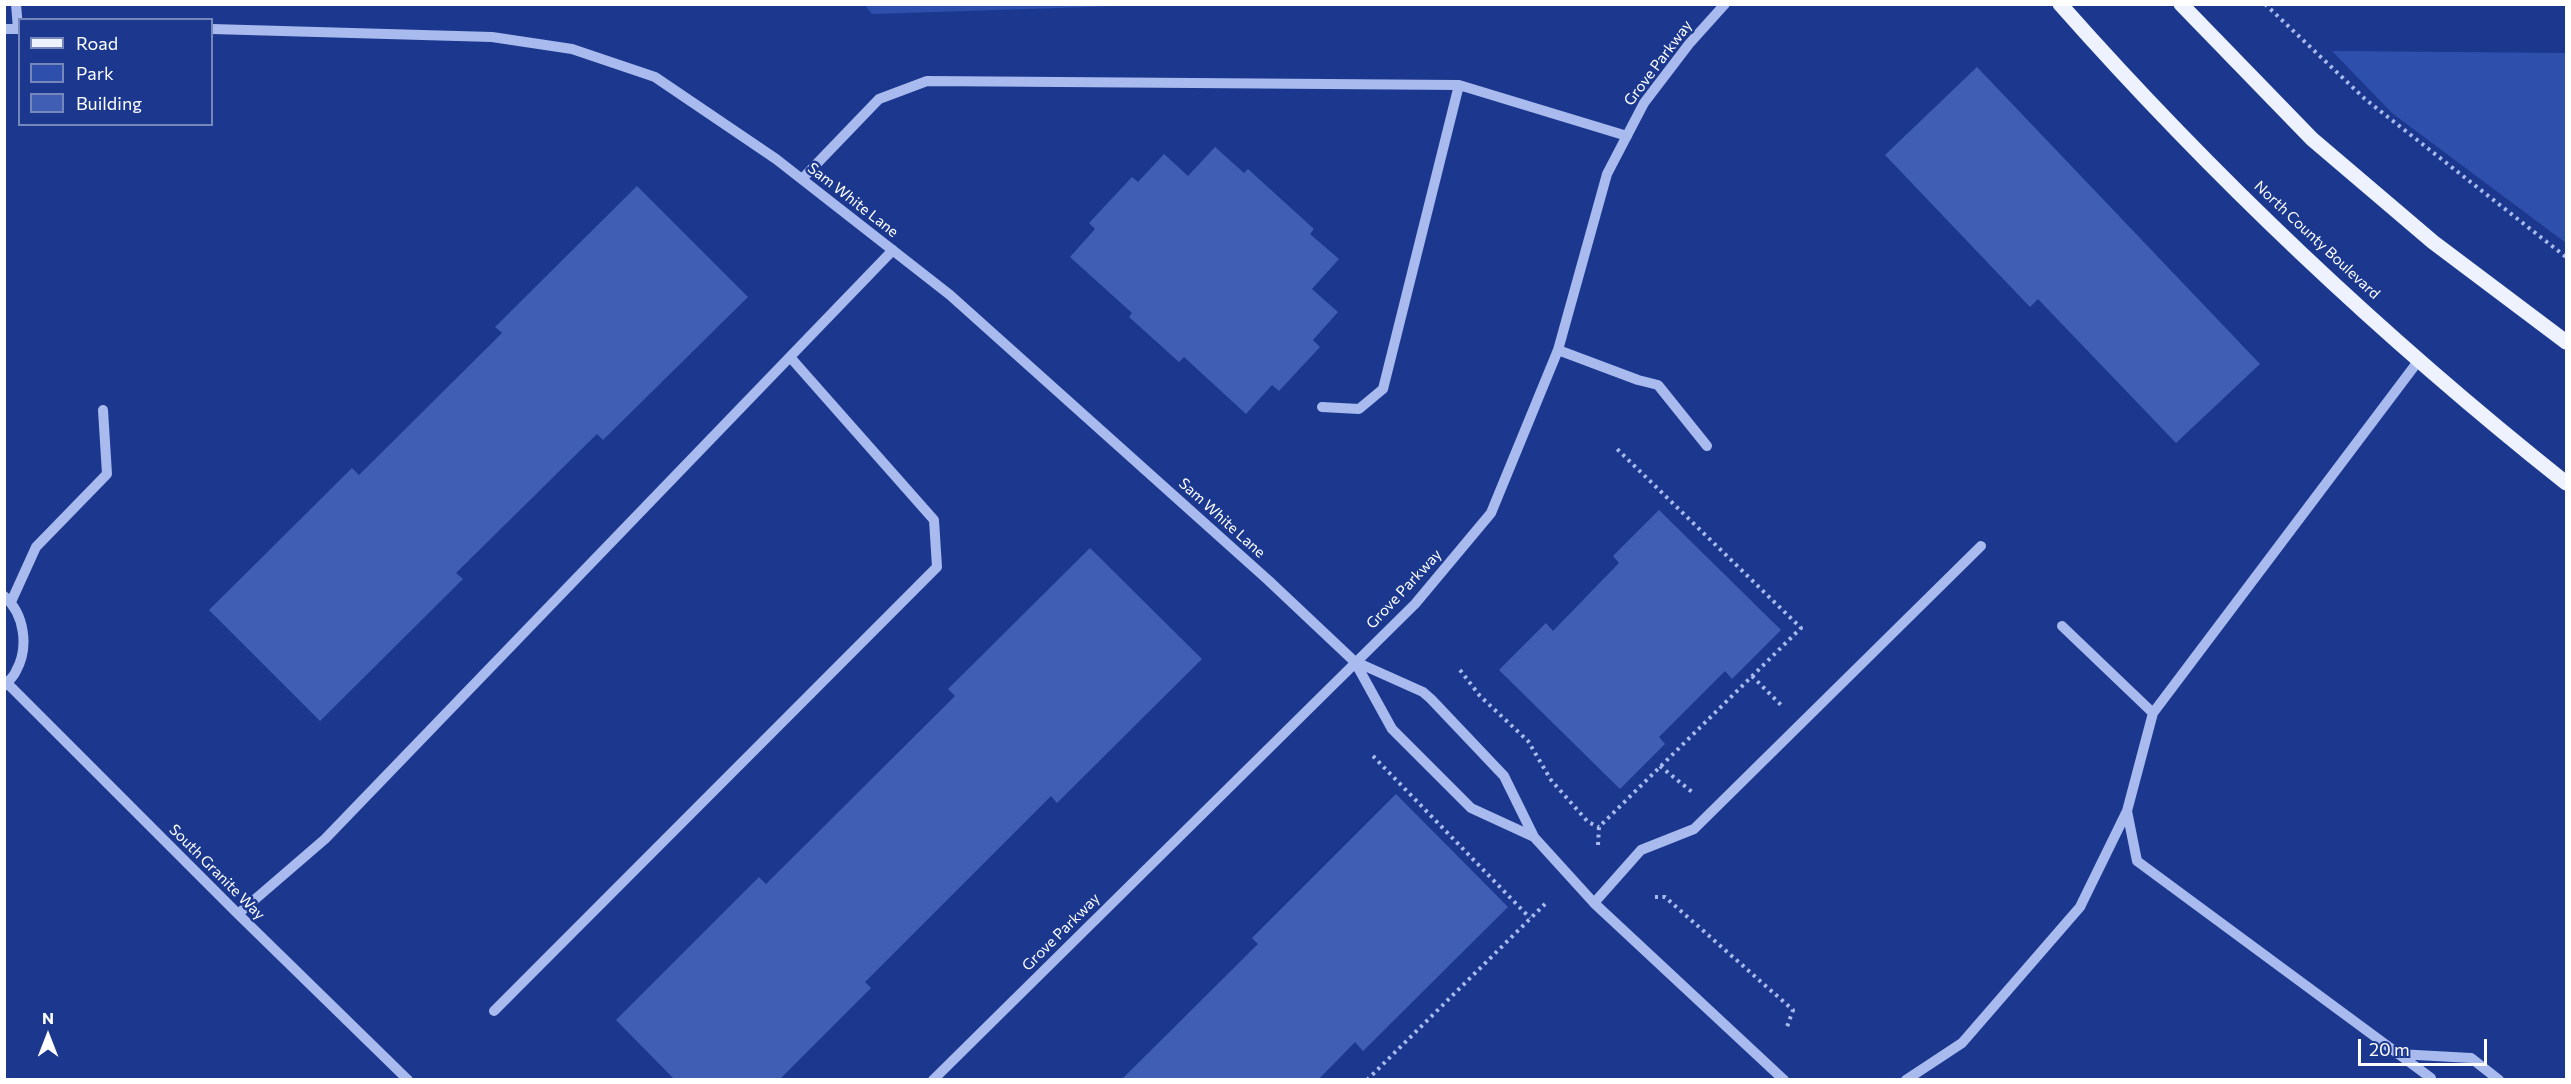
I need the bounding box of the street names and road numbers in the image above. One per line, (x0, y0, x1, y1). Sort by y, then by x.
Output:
street label: Grove Parkway (1620, 17, 1696, 109)
street label: Sam White Lane (804, 159, 902, 241)
street label: North County Boulevard (2250, 177, 2384, 303)
street label: Sam White Lane (1175, 474, 1269, 562)
street label: Grove Parkway (1363, 545, 1445, 633)
street label: South Granite Way (166, 821, 268, 923)
street label: Grove Parkway (1018, 889, 1104, 975)

